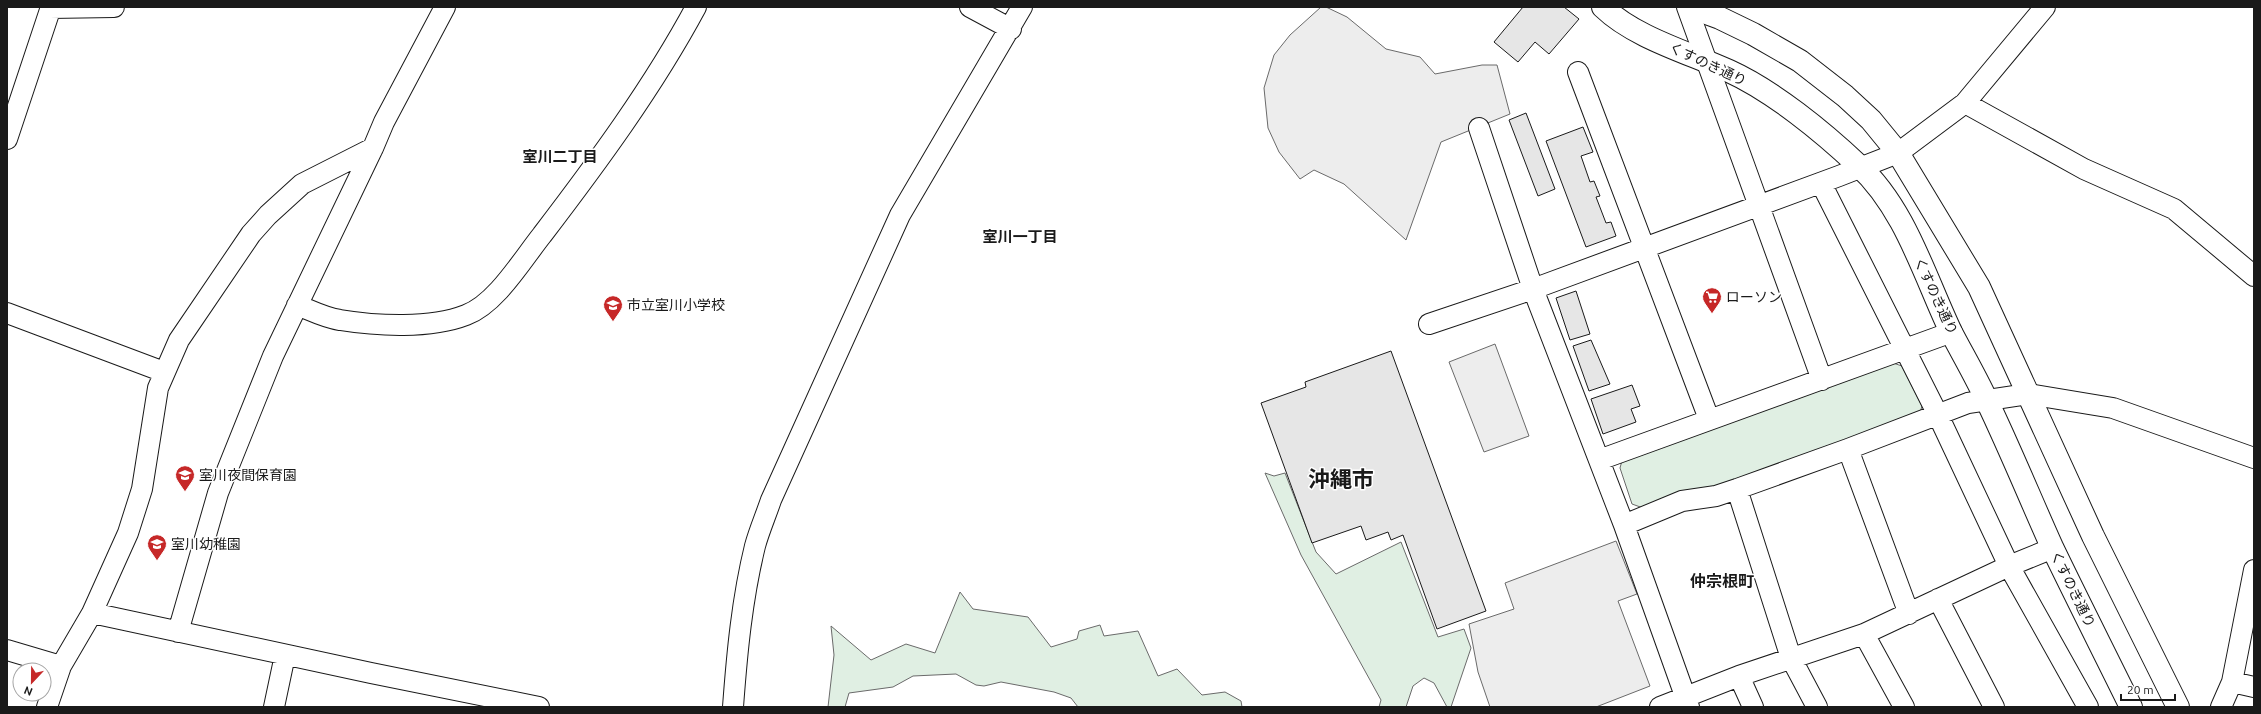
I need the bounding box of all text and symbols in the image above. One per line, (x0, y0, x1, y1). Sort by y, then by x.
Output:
street label: くすのき通り (1667, 39, 1749, 89)
district label: 室川二丁目 (522, 148, 598, 165)
district label: 室川一丁目 (982, 228, 1058, 245)
street label: くすのき通り (1911, 255, 1961, 337)
supermarket icon: ローソン (1701, 286, 1723, 314)
place label: ローソン (1726, 289, 1782, 305)
school or university icon: 市立室川小学校 (602, 294, 624, 322)
place label: 市立室川小学校 (627, 297, 725, 313)
school or university icon: 室川夜間保育園 (174, 464, 196, 492)
district label: 沖縄市 (1308, 466, 1374, 491)
place label: 室川夜間保育園 (199, 467, 297, 483)
school or university icon: 室川幼稚園 (146, 533, 168, 561)
place label: 室川幼稚園 (171, 536, 241, 552)
street label: くすのき通り (2047, 548, 2099, 630)
district label: 仲宗根町 (1690, 572, 1754, 590)
north arrow (12, 662, 52, 702)
scale bar (2121, 676, 2175, 702)
text: 20 m (2127, 683, 2154, 696)
text: N (22, 684, 34, 698)

